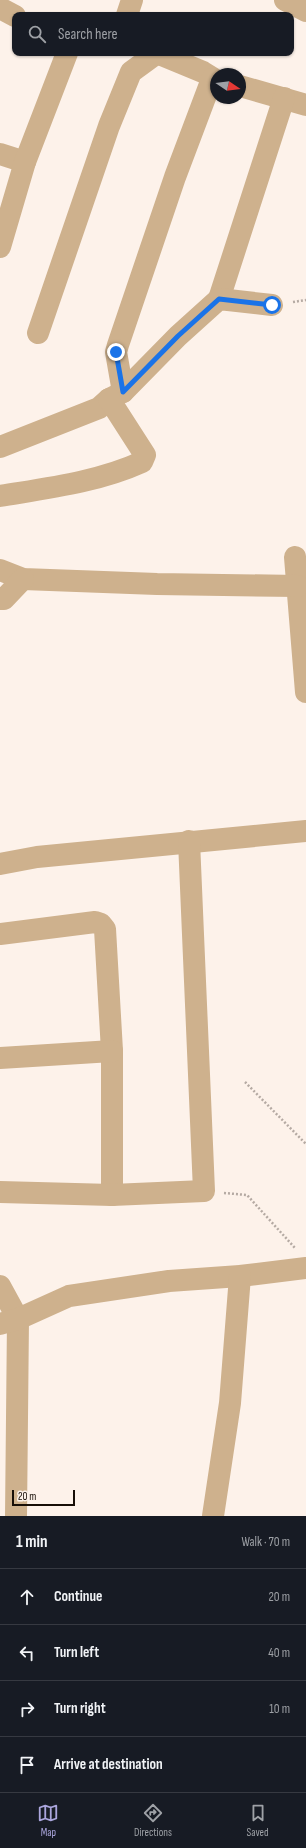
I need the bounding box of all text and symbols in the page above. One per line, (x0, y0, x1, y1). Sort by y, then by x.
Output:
search box (12, 12, 294, 56)
icon: search (26, 23, 48, 45)
text: Search here (58, 25, 118, 44)
north arrow (210, 68, 246, 104)
route start (263, 296, 281, 314)
route end (107, 343, 125, 361)
scale bar (12, 1488, 75, 1507)
text: 20 m (18, 1490, 36, 1503)
text: 1 min (16, 1532, 48, 1552)
text: Walk · 70 m (241, 1534, 290, 1550)
icon: ahead (16, 1586, 38, 1608)
text: Continue (54, 1587, 103, 1606)
text: 20 m (268, 1589, 290, 1605)
icon: left (16, 1642, 38, 1664)
text: Turn left (54, 1643, 99, 1662)
text: 40 m (268, 1645, 290, 1661)
icon: right (16, 1698, 38, 1720)
text: Turn right (54, 1699, 106, 1718)
text: 10 m (269, 1701, 290, 1717)
icon: arrive (16, 1754, 38, 1776)
text: Arrive at destination (54, 1755, 163, 1774)
tab: Map (37, 1802, 59, 1839)
tab: Directions (134, 1802, 172, 1839)
tab: Saved (247, 1802, 269, 1839)

